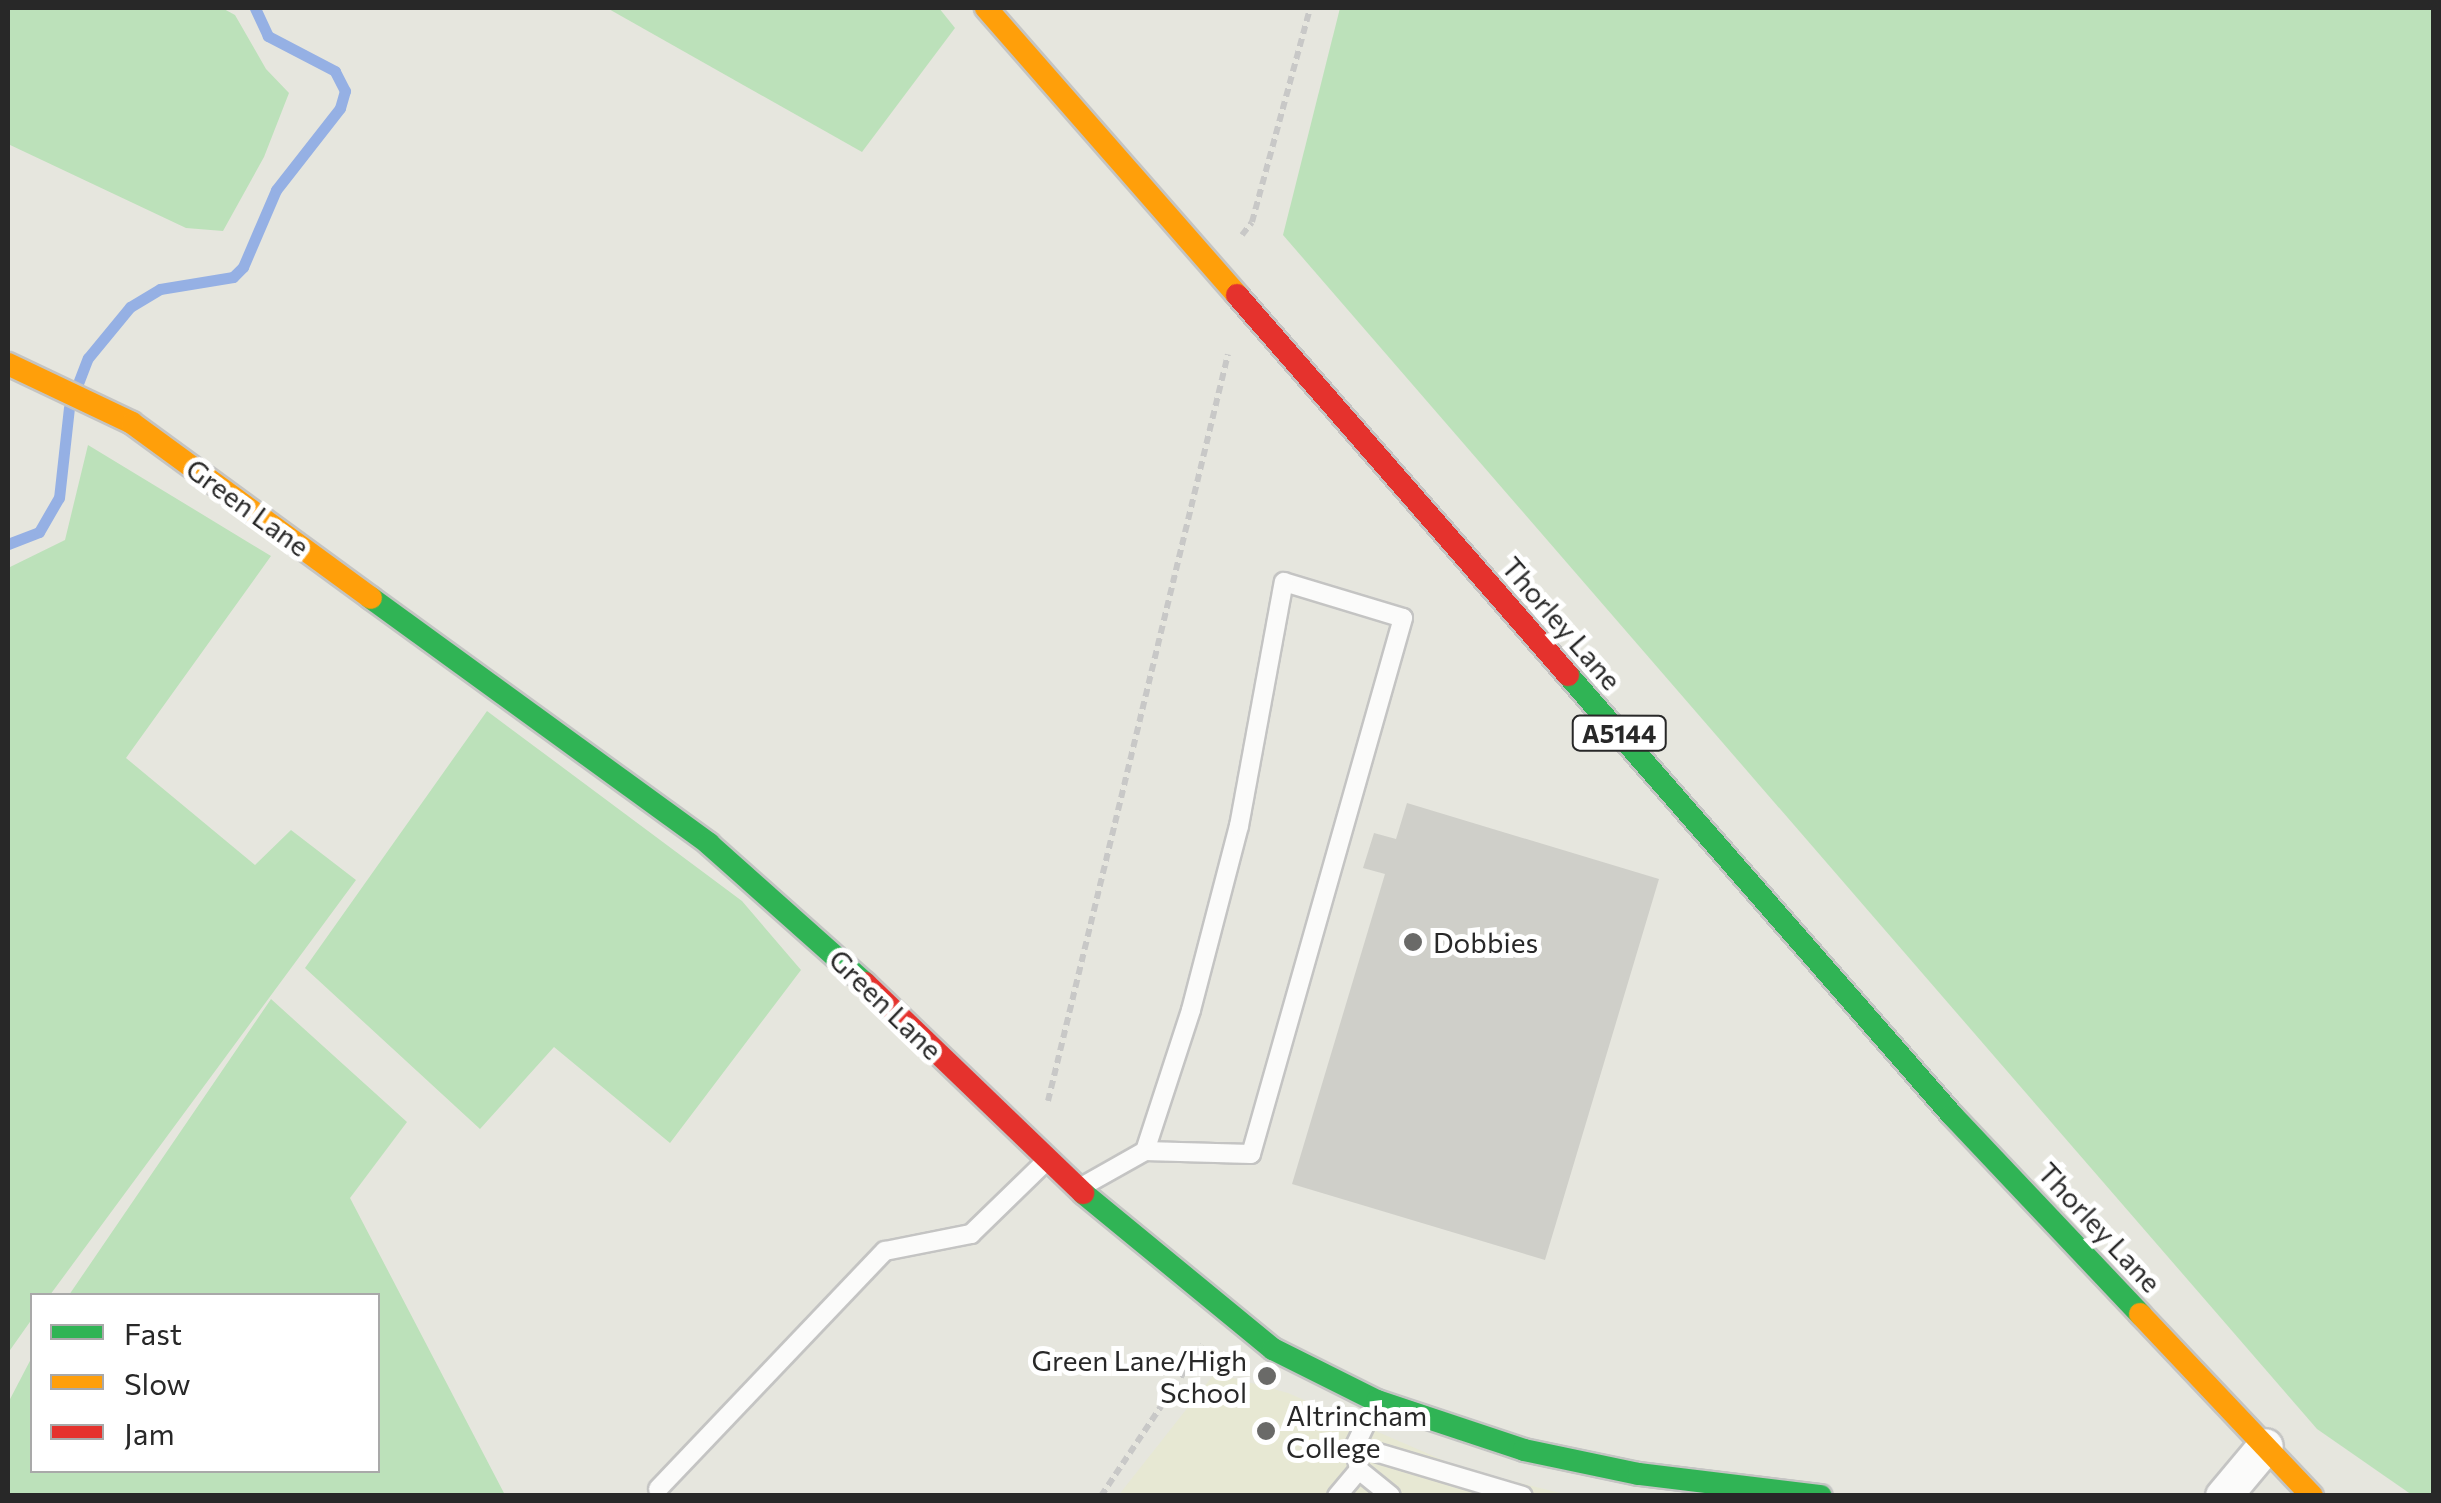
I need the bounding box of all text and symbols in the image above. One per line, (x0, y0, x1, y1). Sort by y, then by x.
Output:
street label: Green Lane (180, 451, 316, 563)
street label: Thorley Lane (1495, 550, 1629, 696)
road number: A5144 (1572, 713, 1666, 753)
place label: Dobbies (1433, 925, 1538, 959)
marker: Dobbies (1402, 931, 1424, 953)
street label: Green Lane (823, 942, 949, 1066)
street label: Thorley Lane (2032, 1155, 2168, 1299)
legend (30, 1293, 380, 1473)
text: Fast (124, 1314, 182, 1351)
place label: Green Lane/High School (1031, 1343, 1247, 1409)
text: Slow (124, 1364, 191, 1401)
marker: Green Lane/High School (1256, 1365, 1278, 1387)
place label: Altrincham College (1286, 1398, 1427, 1464)
text: Jam (124, 1414, 175, 1451)
marker: Altrincham College (1255, 1420, 1277, 1442)

